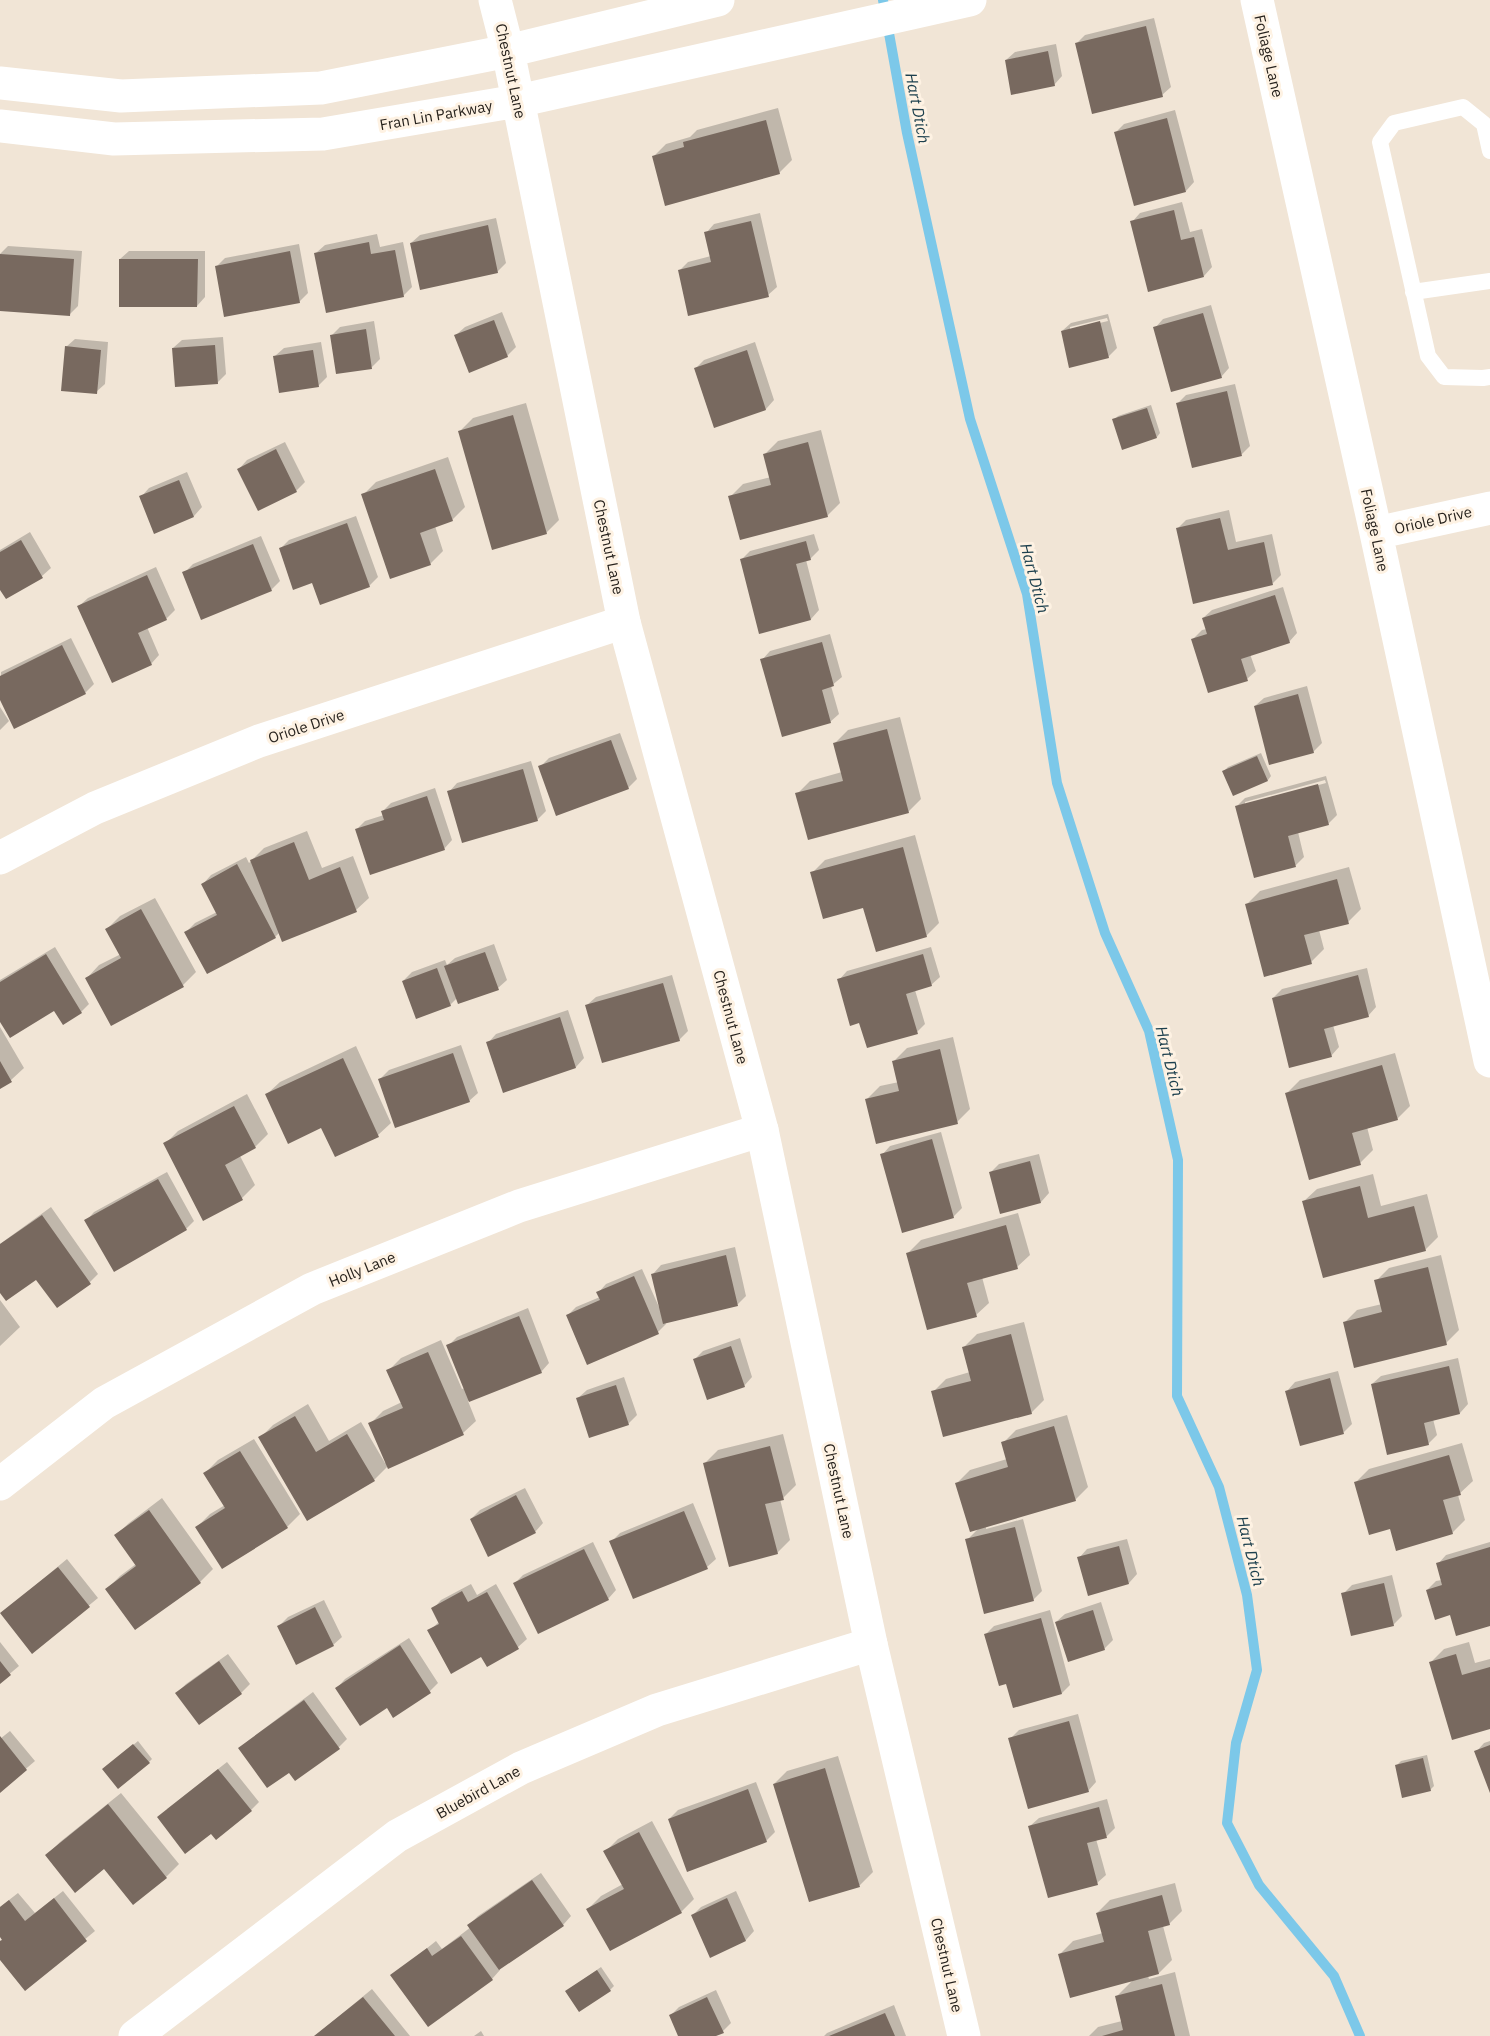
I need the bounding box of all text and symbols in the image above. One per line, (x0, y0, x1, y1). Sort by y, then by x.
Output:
street label: Foliage Lane (1250, 13, 1288, 99)
street label: Chestnut Lane (492, 22, 530, 120)
water label: Hart Dtich (901, 71, 935, 145)
street label: Fran Lin Parkway (378, 96, 494, 134)
street label: Foliage Lane (1357, 487, 1393, 573)
street label: Chestnut Lane (590, 498, 628, 596)
street label: Oriole Drive (1392, 502, 1474, 538)
water label: Hart Dtich (1016, 541, 1054, 615)
street label: Oriole Drive (266, 705, 346, 747)
street label: Chestnut Lane (709, 968, 753, 1066)
water label: Hart Dtich (1152, 1024, 1188, 1098)
street label: Holly Lane (326, 1247, 398, 1291)
street label: Chestnut Lane (820, 1442, 858, 1540)
water label: Hart Dtich (1233, 1514, 1269, 1588)
street label: Bluebird Lane (433, 1761, 523, 1823)
street label: Chestnut Lane (927, 1916, 967, 2014)

